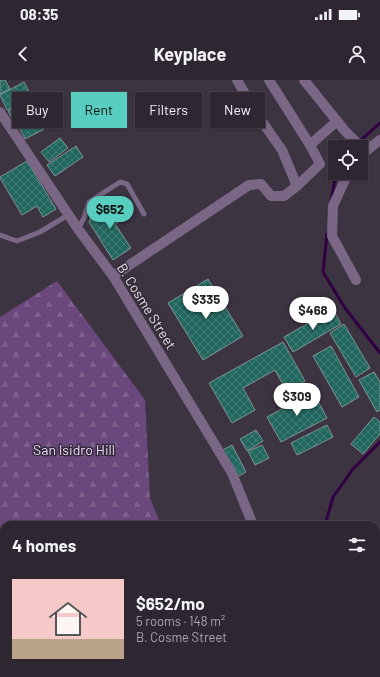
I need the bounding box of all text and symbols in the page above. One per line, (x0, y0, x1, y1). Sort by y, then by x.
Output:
text: 08:35 (20, 5, 58, 23)
icon: back (12, 43, 34, 65)
text: Keyplace (154, 43, 226, 65)
icon: person (346, 43, 368, 65)
chip: Buy (12, 92, 63, 128)
chip: Rent (71, 92, 127, 128)
chip: Filters (135, 92, 202, 128)
chip: New (210, 92, 265, 128)
map controls (328, 140, 368, 180)
button: locate (328, 140, 368, 180)
pin: $652 (86, 196, 134, 230)
text: $652 (96, 201, 124, 217)
street label: B. Cosme Street (114, 260, 180, 352)
pin: $335 (182, 286, 230, 320)
text: $335 (192, 291, 220, 307)
pin: $468 (289, 297, 337, 331)
text: $468 (298, 302, 328, 318)
pin: $309 (273, 383, 321, 417)
text: $309 (283, 388, 311, 404)
park label: San Isidro Hill (33, 441, 115, 458)
icon: filters (346, 534, 368, 556)
text: 4 homes (12, 535, 76, 555)
text: $652/mo (136, 593, 205, 613)
icon: home (44, 595, 92, 643)
text: 5 rooms · 148 m² (136, 613, 225, 629)
text: B. Cosme Street (136, 629, 227, 645)

